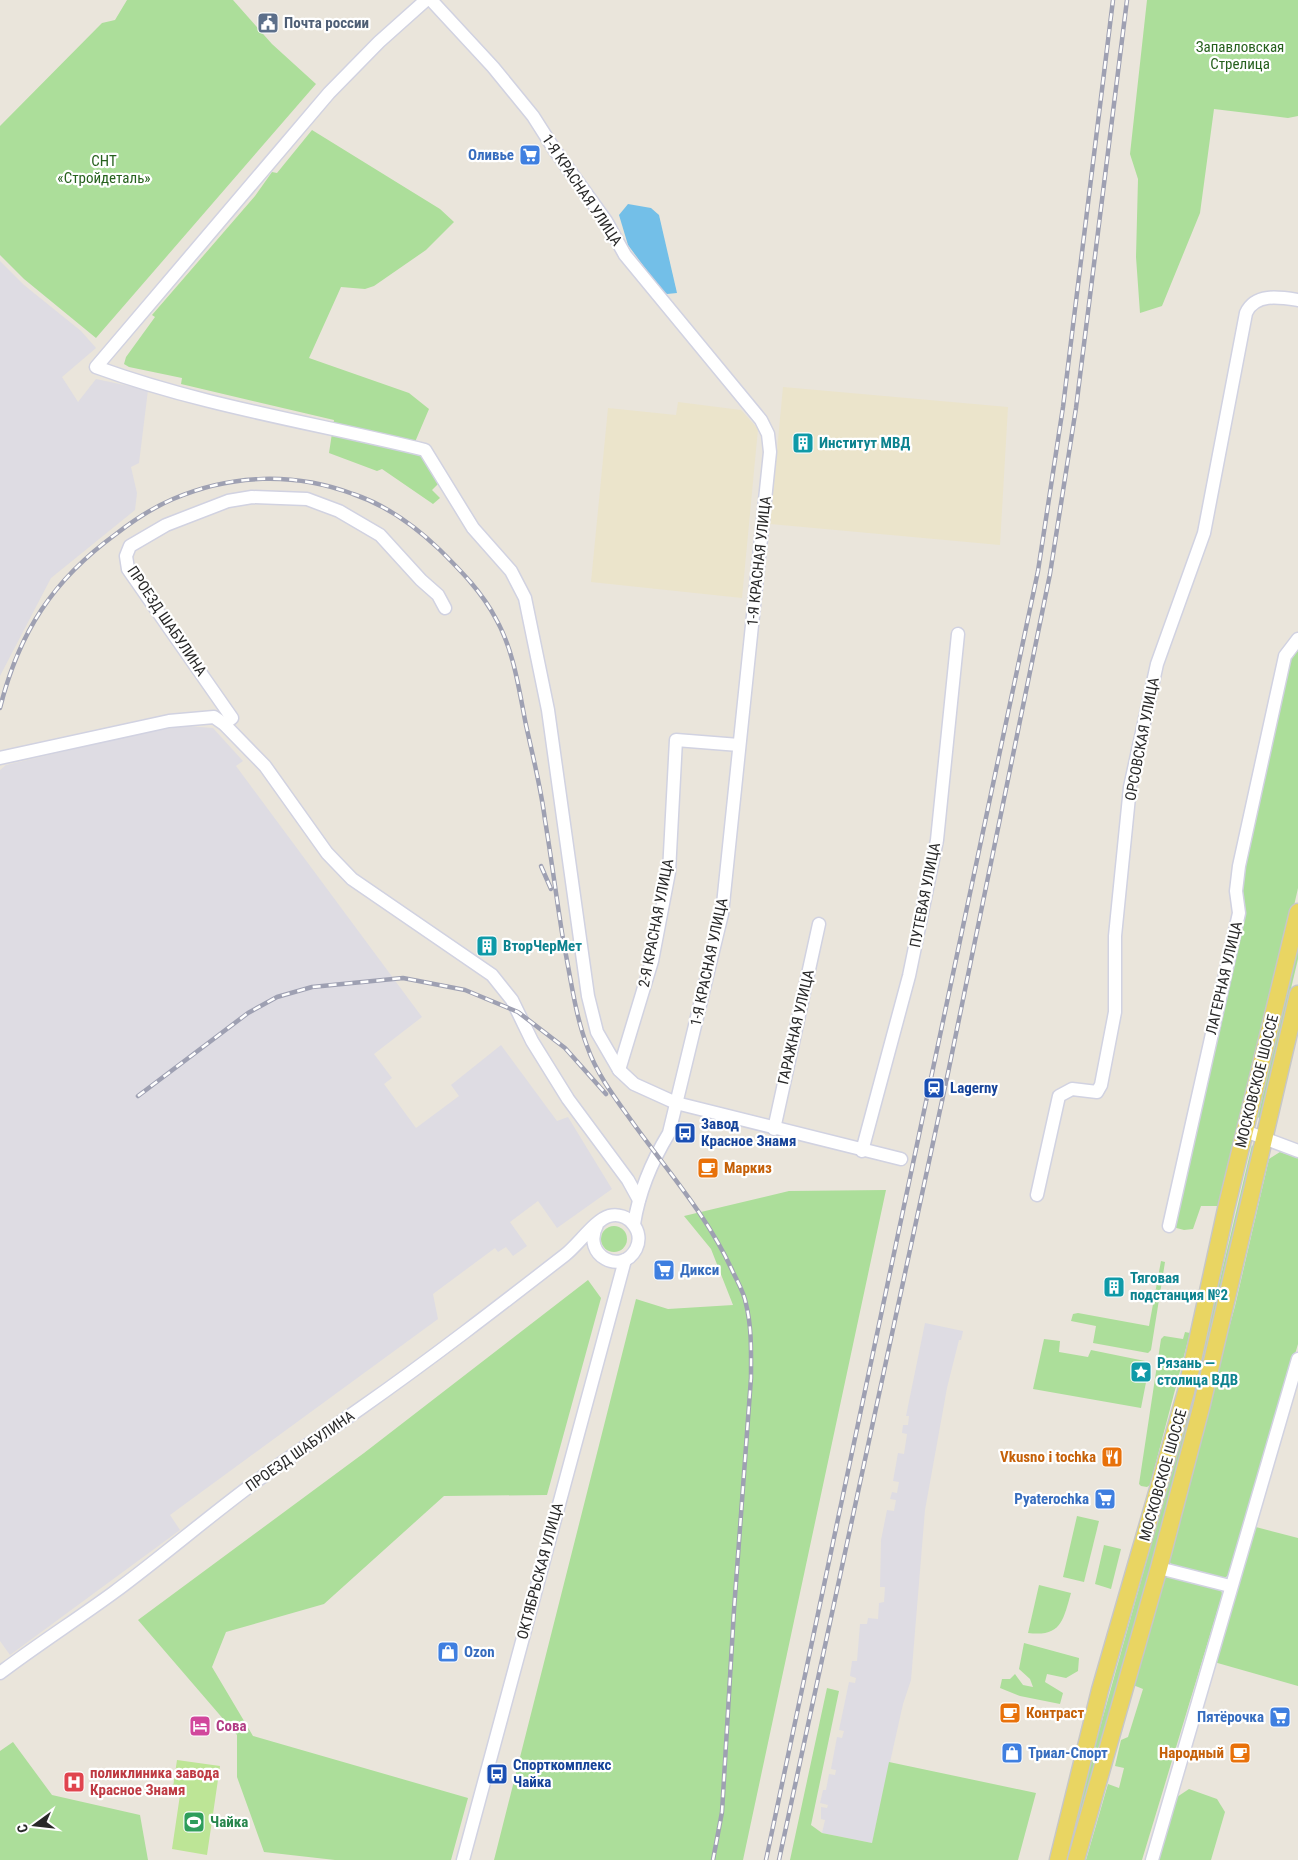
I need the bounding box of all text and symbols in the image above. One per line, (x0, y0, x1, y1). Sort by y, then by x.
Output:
public building icon: Почта россии (256, 11, 280, 35)
place label: Почта россии (284, 14, 369, 32)
park label: Запавловская Стрелица (1196, 38, 1284, 73)
street label: 1-Я КРАСНАЯ УЛИЦА (538, 131, 626, 249)
supermarket icon: Оливье (518, 143, 542, 167)
place label: Оливье (468, 146, 514, 164)
park label: СНТ «Стройдеталь» (57, 152, 151, 187)
building icon: Институт МВД (791, 431, 815, 455)
place label: Институт МВД (819, 434, 910, 452)
street label: 1-Я КРАСНАЯ УЛИЦА (743, 495, 775, 627)
street label: ПРОЕЗД ШАБУЛИНА (124, 563, 211, 680)
street label: ОРСОВСКАЯ УЛИЦА (1121, 675, 1163, 802)
street label: ПУТЕВАЯ УЛИЦА (906, 841, 944, 949)
street label: 2-Я КРАСНАЯ УЛИЦА (635, 857, 677, 989)
street label: 1-Я КРАСНАЯ УЛИЦА (687, 896, 731, 1028)
street label: ЛАГЕРНАЯ УЛИЦА (1202, 919, 1246, 1036)
building icon: ВторЧерМет (475, 934, 499, 958)
place label: ВторЧерМет (503, 937, 582, 955)
street label: ГАРАЖНАЯ УЛИЦА (774, 968, 818, 1086)
street label: МОСКОВСКОЕ ШОССЕ (1232, 1013, 1282, 1149)
station icon: Lagerny (922, 1076, 946, 1100)
place label: Lagerny (950, 1079, 998, 1097)
place label: Завод Красное Знамя (701, 1115, 796, 1150)
bus stop icon: Завод Красное Знамя (673, 1121, 697, 1145)
cafe icon: Маркиз (696, 1156, 720, 1180)
place label: Маркиз (724, 1159, 772, 1177)
supermarket icon: Дикси (652, 1258, 676, 1282)
place label: Дикси (680, 1261, 719, 1279)
place label: Тяговая подстанция №2 (1130, 1269, 1228, 1304)
building icon: Тяговая подстанция №2 (1102, 1275, 1126, 1299)
place label: Рязань — столица ВДВ (1157, 1354, 1238, 1389)
place icon: Рязань — столица ВДВ (1129, 1360, 1153, 1384)
street label: ПРОЕЗД ШАБУЛИНА (242, 1407, 358, 1495)
street label: МОСКОВСКОЕ ШОССЕ (1136, 1407, 1190, 1543)
restaurant icon: Vkusno i tochka (1100, 1445, 1124, 1469)
place label: Vkusno i tochka (1000, 1448, 1096, 1466)
supermarket icon: Pyaterochka (1093, 1487, 1117, 1511)
place label: Pyaterochka (1014, 1490, 1089, 1508)
street label: ОКТЯБРЬСКАЯ УЛИЦА (513, 1500, 567, 1641)
shop icon: Ozon (436, 1640, 460, 1664)
place label: Ozon (464, 1643, 495, 1661)
cafe icon: Контраст (998, 1701, 1022, 1725)
place label: Контраст (1026, 1704, 1084, 1722)
supermarket icon: Пятёрочка (1268, 1705, 1292, 1729)
place label: Пятёрочка (1197, 1708, 1264, 1726)
hotel icon: Сова (188, 1714, 212, 1738)
place label: Сова (216, 1717, 247, 1735)
shop icon: Триал-Спорт (1000, 1741, 1024, 1765)
cafe icon: Народный (1228, 1741, 1252, 1765)
place label: Триал-Спорт (1028, 1744, 1108, 1762)
place label: Народный (1159, 1744, 1224, 1762)
place label: Спорткомплекс Чайка (513, 1756, 612, 1791)
bus stop icon: Спорткомплекс Чайка (485, 1762, 509, 1786)
place label: поликлиника завода Красное Знамя (90, 1764, 219, 1799)
hospital icon: поликлиника завода Красное Знамя (62, 1770, 86, 1794)
north arrow (10, 1800, 60, 1850)
sports icon: Чайка (182, 1810, 206, 1834)
place label: Чайка (210, 1813, 248, 1831)
text: С (14, 1822, 31, 1834)

